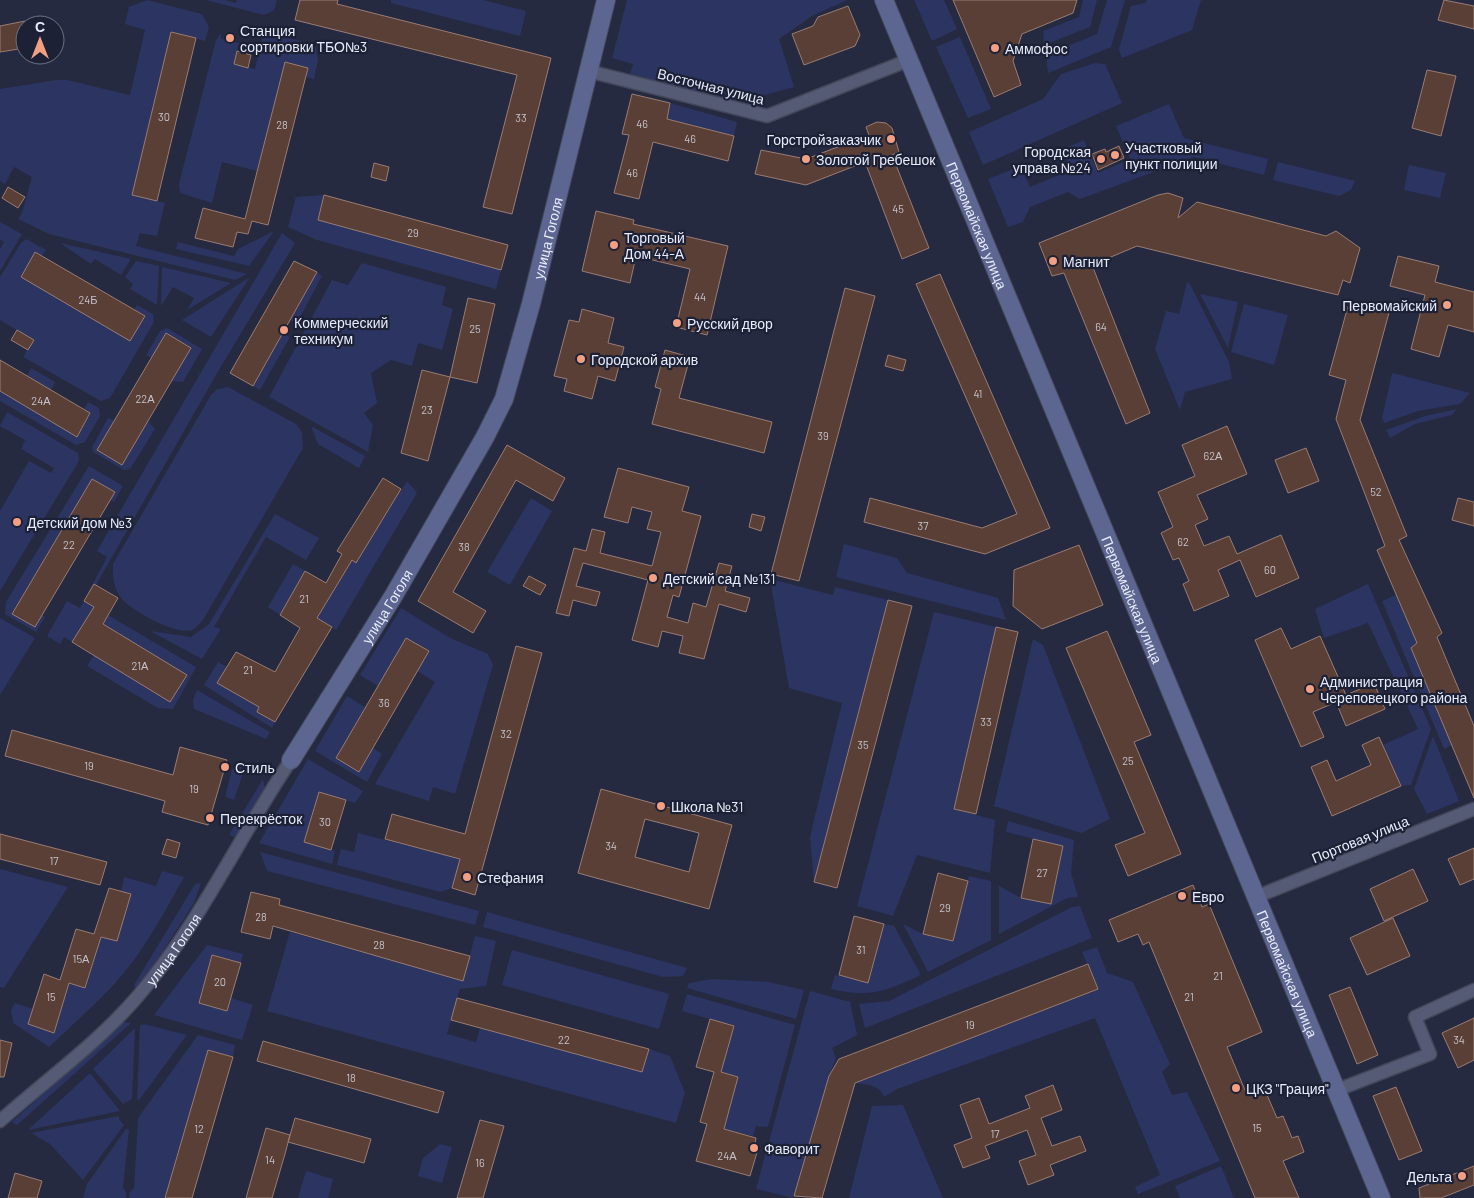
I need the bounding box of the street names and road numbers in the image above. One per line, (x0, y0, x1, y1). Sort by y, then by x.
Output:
street label: Восточная улица (656, 65, 766, 108)
street label: Первомайская улица (944, 159, 1012, 292)
street label: улица Гоголя (529, 195, 566, 281)
street label: Первомайская улица (1099, 533, 1167, 666)
street label: улица Гоголя (357, 566, 416, 647)
street label: Портовая улица (1309, 812, 1411, 866)
street label: Первомайская улица (1254, 907, 1322, 1040)
street label: улица Гоголя (142, 910, 204, 988)

